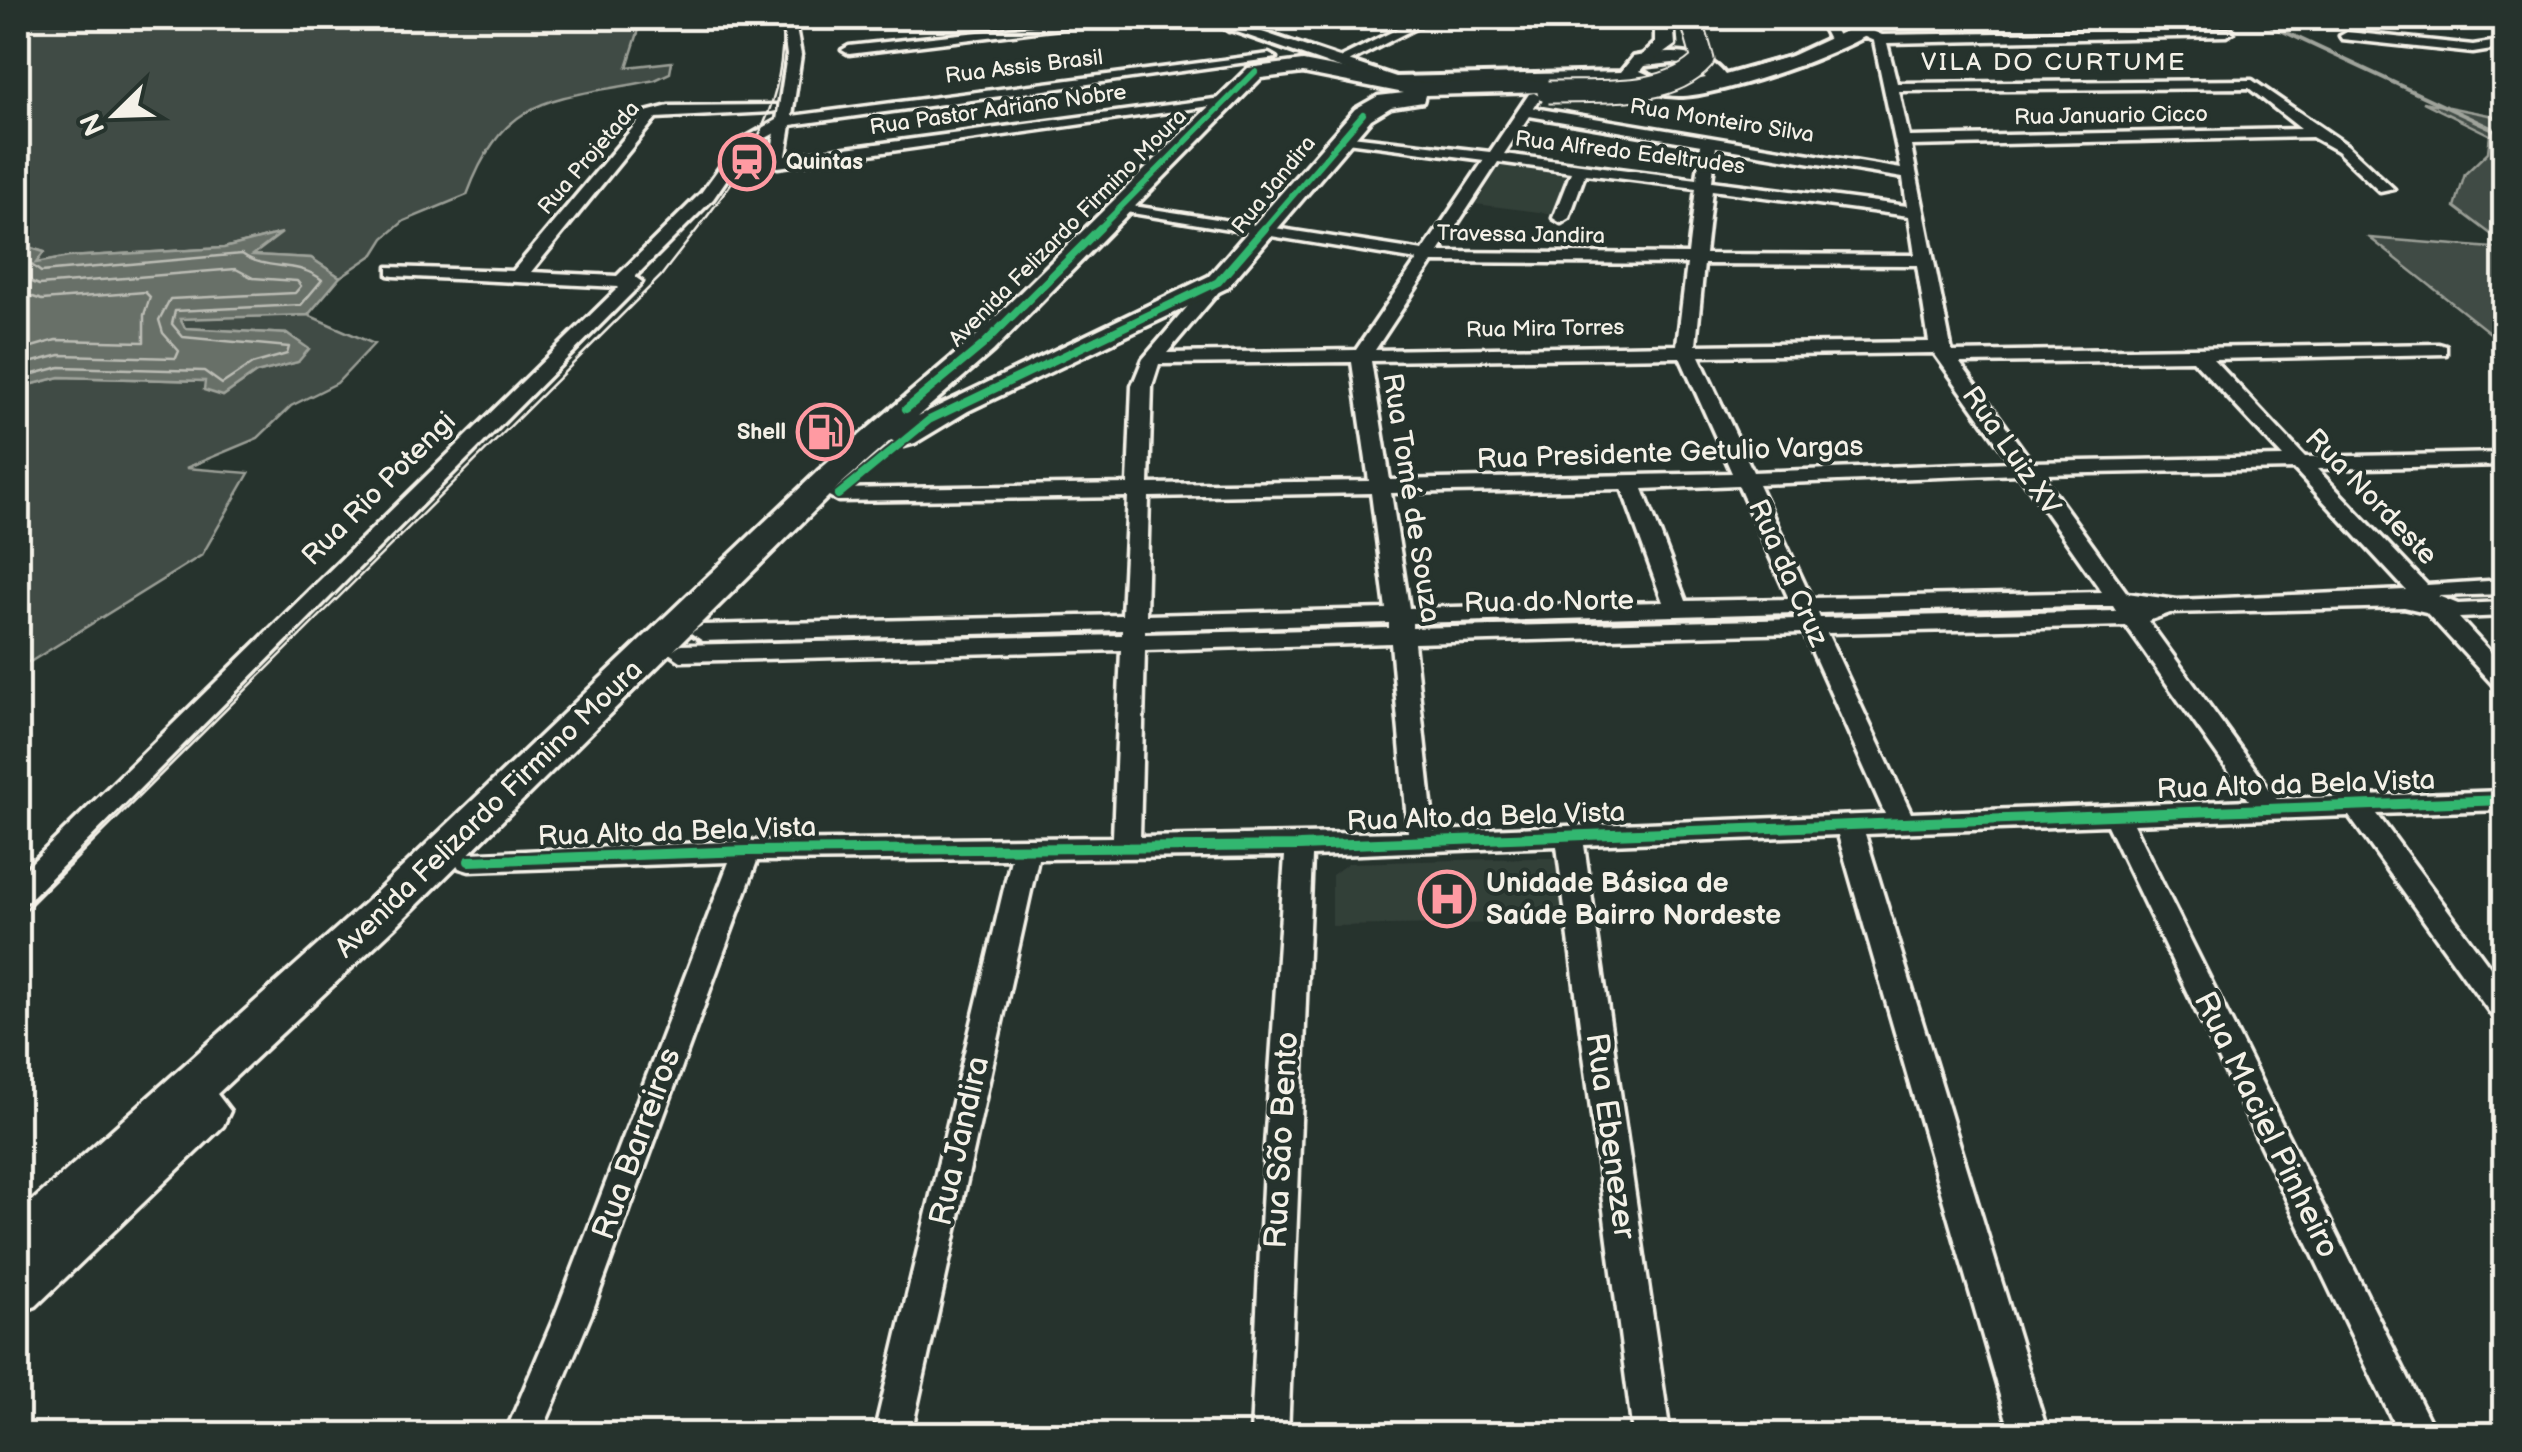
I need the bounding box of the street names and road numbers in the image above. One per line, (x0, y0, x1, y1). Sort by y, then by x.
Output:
street label: Rua Assis Brasil (944, 44, 1104, 90)
street label: Rua Pastor Adriano Nobre (868, 79, 1128, 141)
street label: Rua Monteiro Silva (1628, 93, 1816, 149)
street label: Rua Projetada (532, 96, 646, 220)
street label: Rua Januario Cicco (2014, 101, 2208, 131)
street label: Avenida Felizardo Firmino Moura (943, 103, 1193, 353)
street label: Rua Alfredo Edeltrudes (1513, 125, 1747, 181)
street label: Rua Jandira (1226, 130, 1322, 240)
street label: Travessa Jandira (1437, 220, 1605, 250)
street label: Rua Mira Torres (1466, 314, 1625, 344)
street label: Rua Tomé de Souza (1375, 371, 1447, 625)
street label: Rua Luiz XV (1955, 380, 2067, 522)
street label: Rua Rio Potengi (295, 405, 463, 573)
street label: Rua Nordeste (2298, 422, 2444, 572)
street label: Rua Presidente Getulio Vargas (1476, 430, 1864, 476)
street label: Rua da Cruz (1741, 494, 1835, 652)
street label: Rua do Norte (1464, 584, 1634, 620)
street label: Avenida Felizardo Firmino Moura (329, 653, 649, 965)
street label: Rua Alto da Bela Vista (2156, 764, 2436, 806)
street label: Rua Alto da Bela Vista (1346, 796, 1626, 838)
street label: Rua Alto da Bela Vista (537, 811, 817, 853)
street label: Rua Maciel Pinheiro (2185, 986, 2347, 1264)
street label: Rua Ebenezer (1576, 1030, 1644, 1242)
street label: Rua São Bento (1257, 1031, 1307, 1249)
street label: Rua Barreiros (584, 1043, 690, 1245)
street label: Rua Jandira (922, 1052, 998, 1230)

